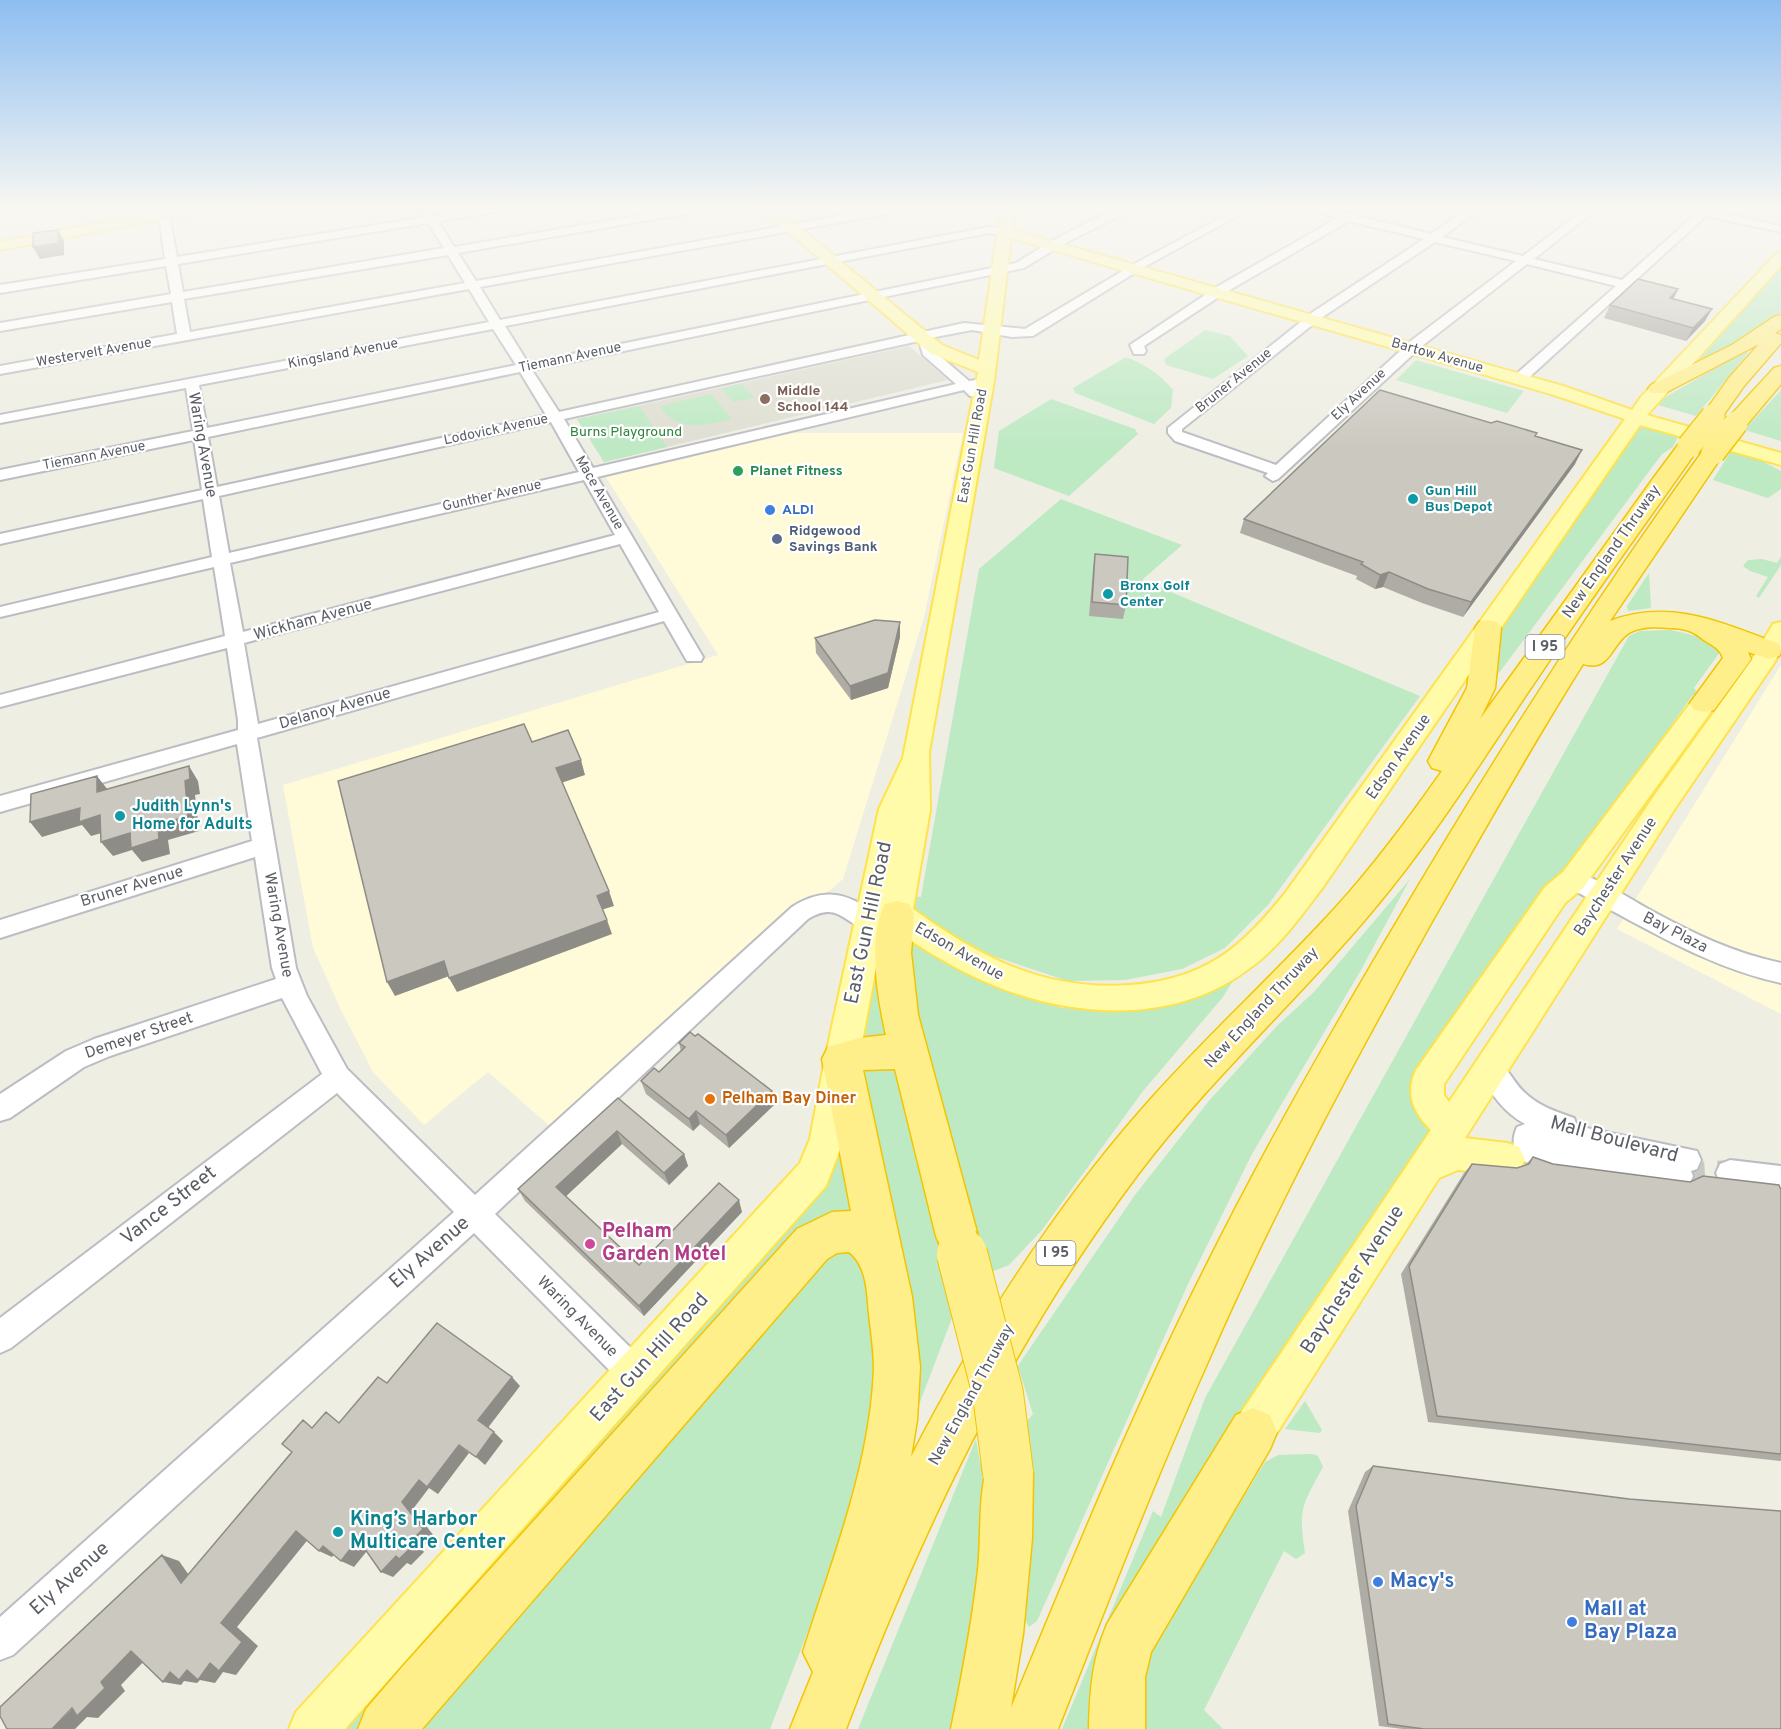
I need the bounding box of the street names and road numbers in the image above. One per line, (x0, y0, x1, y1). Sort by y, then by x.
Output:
street label: Westervelt Avenue (35, 334, 153, 372)
street label: Kingsland Avenue (286, 335, 400, 373)
street label: Bartow Avenue (1389, 335, 1485, 377)
street label: Tiemann Avenue (517, 339, 623, 377)
street label: Bruner Avenue (1192, 345, 1276, 417)
street label: Ely Avenue (1328, 365, 1390, 425)
street label: East Gun Hill Road (955, 387, 991, 505)
street label: Waring Avenue (183, 391, 221, 499)
street label: Lodovick Avenue (442, 411, 550, 449)
street label: Tiemann Avenue (41, 438, 147, 474)
street label: Mace Avenue (571, 453, 627, 533)
street label: Gunther Avenue (441, 476, 543, 516)
street label: New England Thruway (1558, 481, 1666, 623)
street label: Wickham Avenue (252, 595, 374, 645)
road number: I 95 (1526, 635, 1564, 659)
street label: Delanoy Avenue (277, 683, 393, 735)
street label: Edson Avenue (1362, 710, 1436, 804)
street label: Baychester Avenue (1570, 814, 1662, 940)
street label: East Gun Hill Road (839, 839, 899, 1007)
street label: Bruner Avenue (78, 862, 186, 912)
street label: Waring Avenue (259, 871, 297, 979)
street label: Bay Plaza (1639, 908, 1711, 958)
street label: Edson Avenue (911, 918, 1007, 986)
street label: New England Thruway (1201, 943, 1323, 1073)
street label: Demeyer Street (82, 1008, 196, 1064)
street label: Mall Boulevard (1547, 1110, 1681, 1170)
street label: Vance Street (116, 1160, 222, 1252)
street label: Baychester Avenue (1295, 1201, 1411, 1359)
street label: Ely Avenue (384, 1211, 476, 1295)
road number: I 95 (1036, 1241, 1076, 1265)
street label: Waring Avenue (532, 1272, 622, 1362)
street label: East Gun Hill Road (585, 1288, 715, 1428)
street label: New England Thruway (925, 1321, 1019, 1469)
street label: Ely Avenue (25, 1536, 115, 1622)

